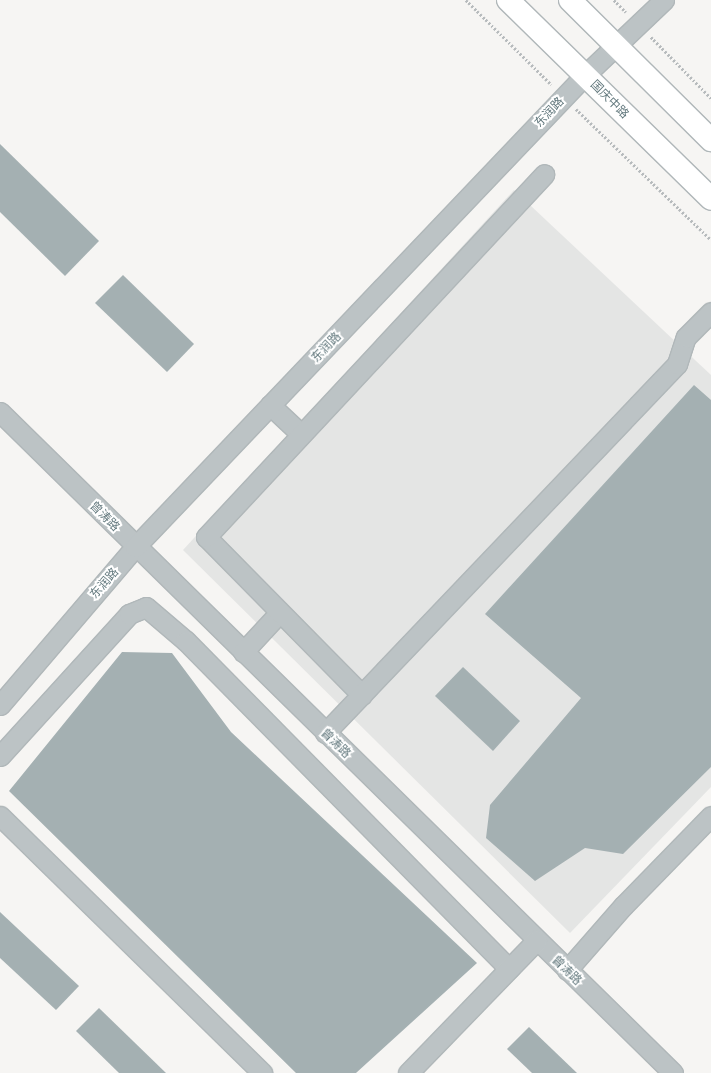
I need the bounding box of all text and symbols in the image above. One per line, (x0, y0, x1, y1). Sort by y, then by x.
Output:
street label: 国庆中路 (588, 77, 632, 121)
street label: 东润路 (531, 94, 567, 130)
street label: 东润路 (308, 329, 344, 365)
street label: 曾涛路 (87, 498, 123, 534)
street label: 东润路 (87, 565, 121, 601)
street label: 曾涛路 (318, 725, 354, 761)
street label: 曾涛路 (549, 952, 585, 988)

